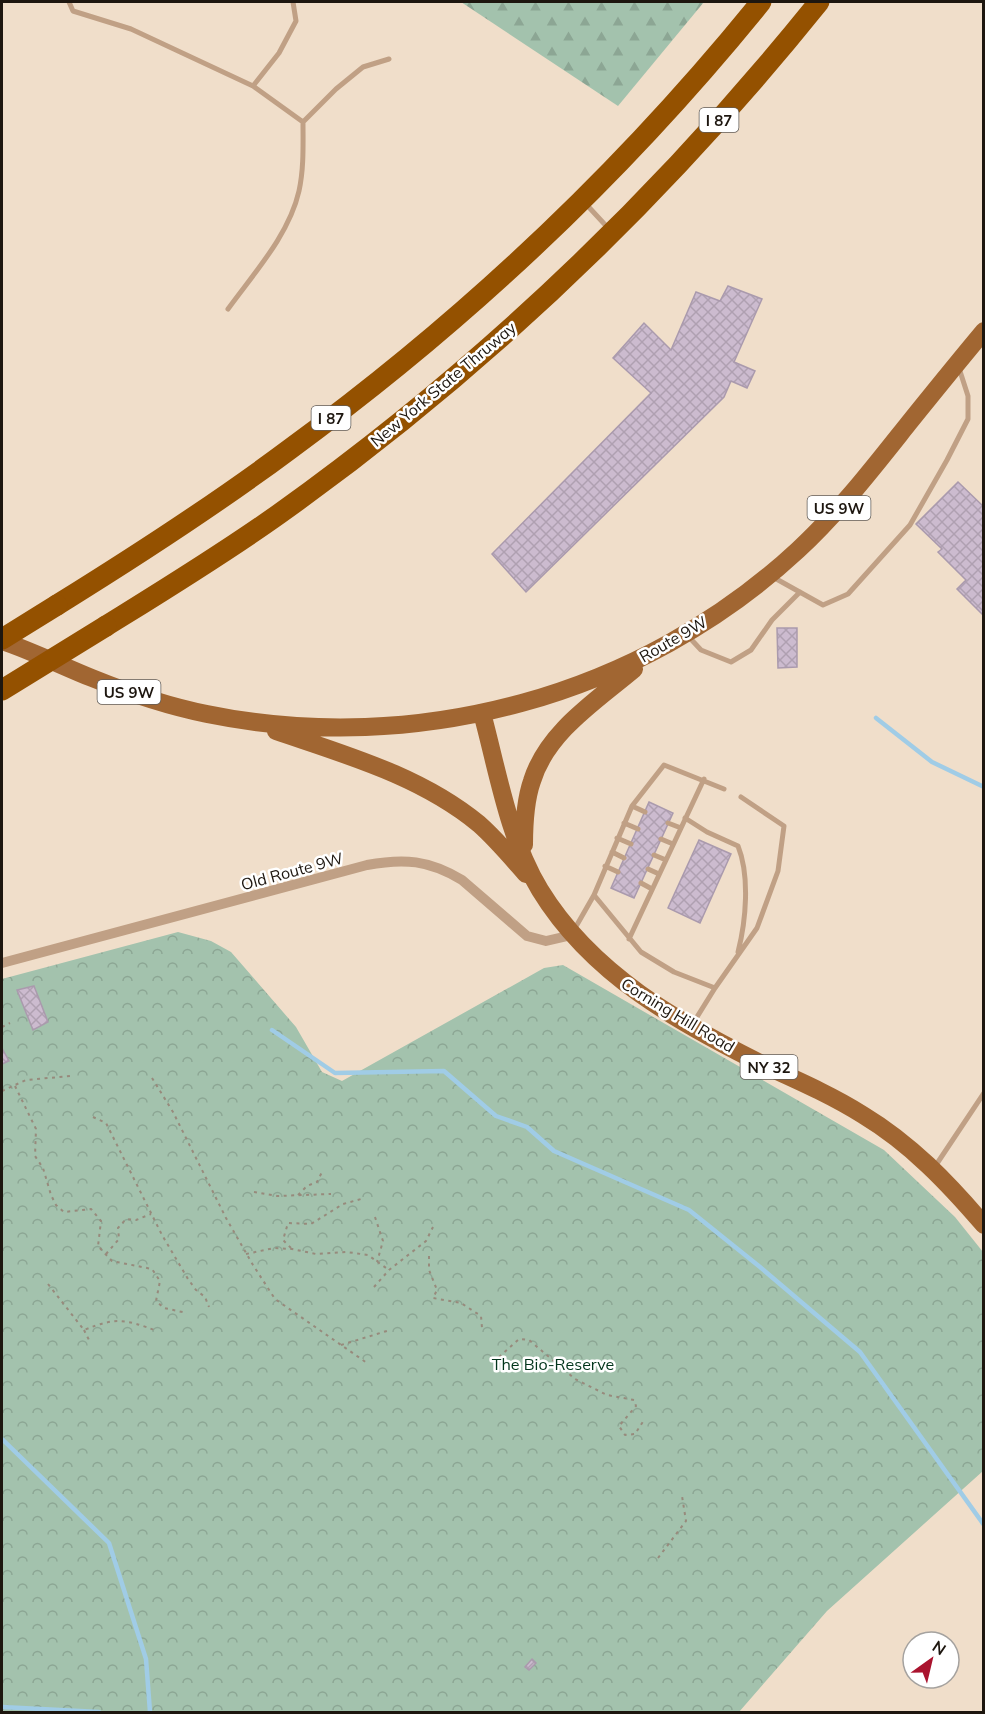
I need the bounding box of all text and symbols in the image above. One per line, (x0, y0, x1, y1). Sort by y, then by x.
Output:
road number: I 87 (700, 108, 738, 132)
street label: New York State Thruway (366, 317, 520, 451)
road number: I 87 (312, 406, 350, 430)
road number: US 9W (808, 496, 870, 520)
street label: Route 9W (635, 611, 711, 666)
road number: US 9W (98, 680, 160, 704)
street label: Old Route 9W (239, 848, 345, 894)
street label: Corning Hill Road (618, 973, 738, 1057)
road number: NY 32 (740, 1055, 798, 1079)
park label: The Bio-Reserve (492, 1354, 614, 1374)
north arrow (901, 1630, 961, 1690)
text: N (929, 1636, 950, 1659)

